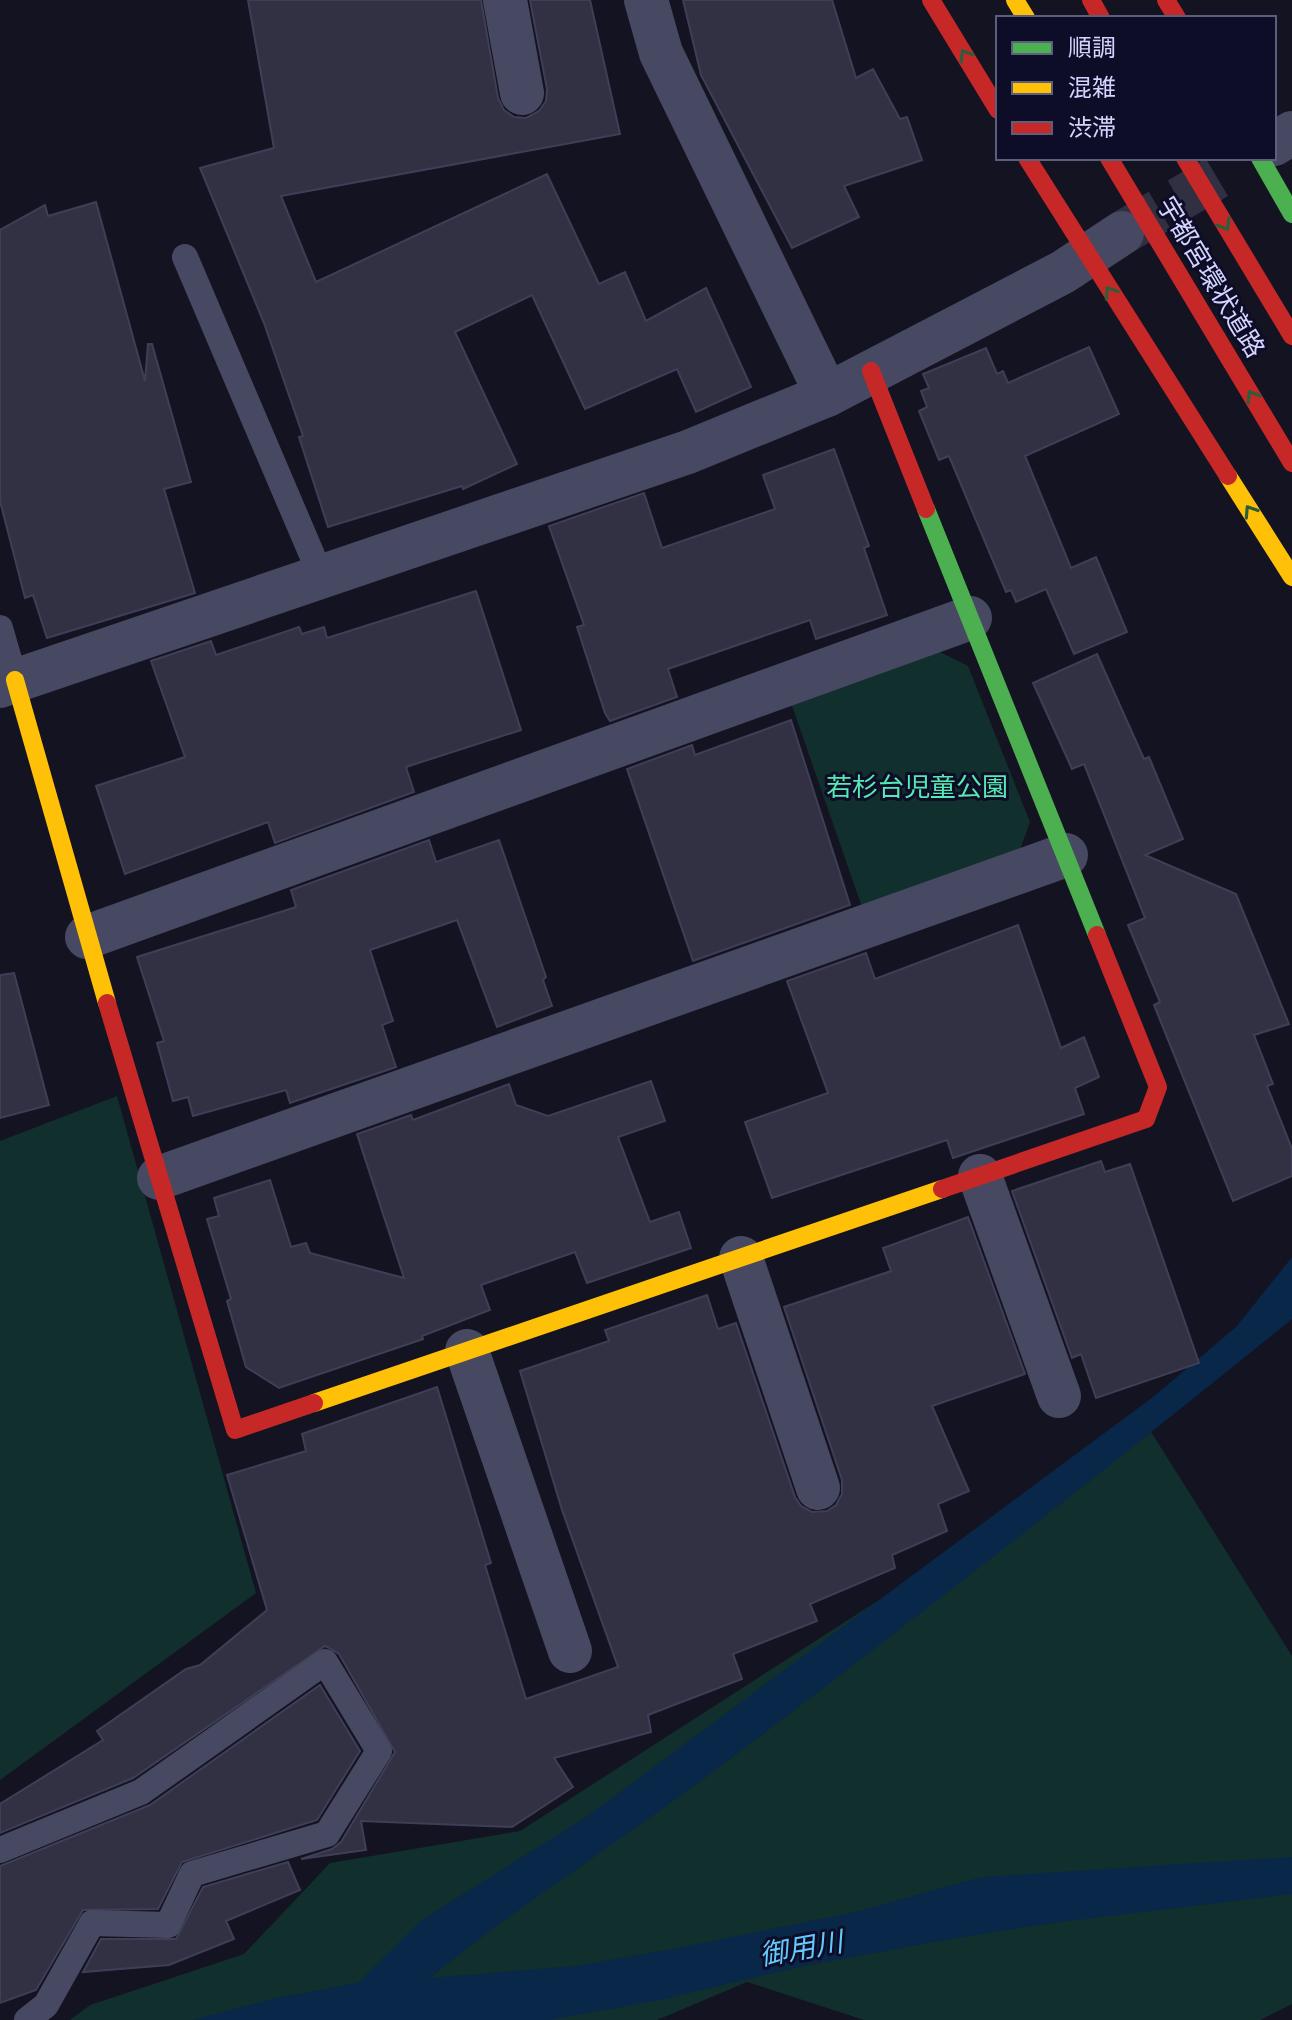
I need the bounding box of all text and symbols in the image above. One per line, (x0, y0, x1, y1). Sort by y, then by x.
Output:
legend (996, 16, 1276, 160)
text: 順調 (1068, 33, 1116, 62)
one-way arrow (959, 49, 974, 64)
text: 混雑 (1068, 73, 1116, 102)
text: 渋滞 (1068, 113, 1116, 142)
street label: 宇都宮環状道路 (1150, 191, 1272, 363)
one-way arrow (1215, 216, 1231, 231)
one-way arrow (1104, 287, 1119, 301)
one-way arrow (1246, 390, 1262, 405)
one-way arrow (1244, 505, 1259, 520)
park label: 若杉台児童公園 (826, 771, 1008, 803)
water label: 御用川 (757, 1923, 848, 1972)

